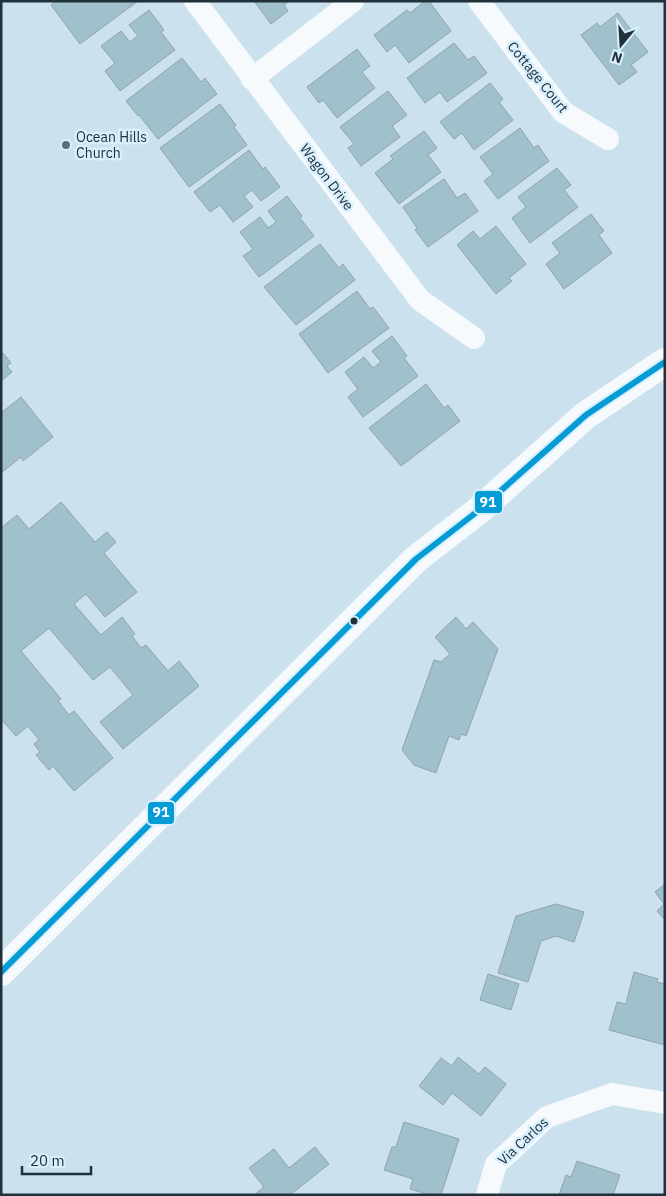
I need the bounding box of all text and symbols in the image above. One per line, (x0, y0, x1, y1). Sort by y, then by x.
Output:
north arrow (596, 20, 646, 70)
street label: Cottage Court (504, 38, 572, 116)
text: N (609, 47, 625, 67)
place label: Ocean Hills Church (76, 128, 147, 162)
marker: Ocean Hills Church (60, 139, 72, 151)
street label: Wagon Drive (296, 140, 358, 214)
line badge: 91 (474, 490, 503, 514)
text: 91 (480, 493, 497, 511)
unlabelled marker (349, 616, 359, 626)
line badge: 91 (147, 801, 175, 825)
text: 91 (153, 803, 170, 821)
street label: Via Carlos (494, 1113, 552, 1169)
scale bar (22, 1144, 91, 1176)
text: 20 m (30, 1151, 65, 1170)

